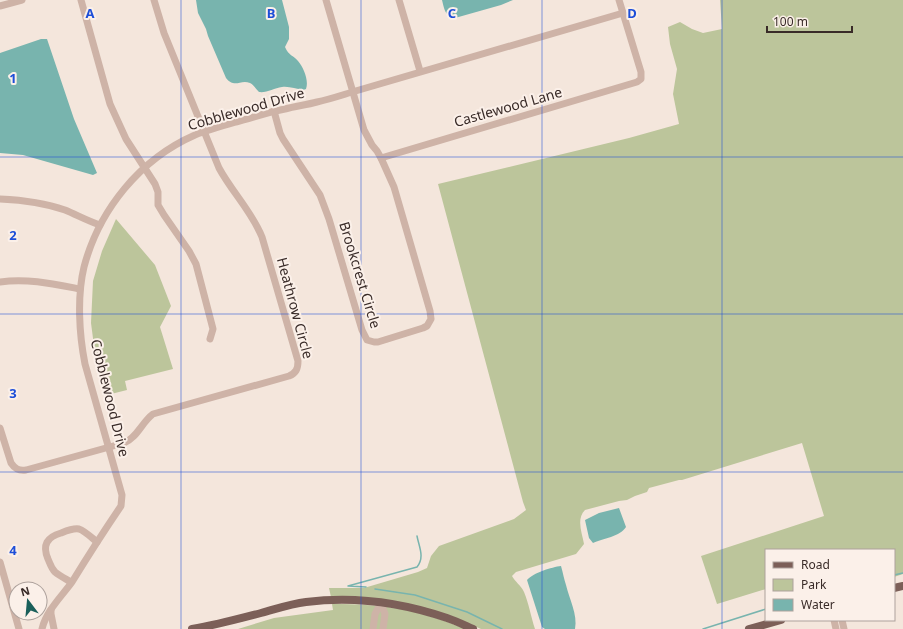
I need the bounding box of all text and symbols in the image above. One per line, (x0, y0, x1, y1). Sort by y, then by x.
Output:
text: A (86, 4, 95, 22)
text: B (267, 4, 275, 22)
text: C (448, 4, 456, 22)
text: D (627, 4, 637, 22)
scale bar (767, 8, 852, 34)
text: 100 m (773, 13, 808, 30)
text: 1 (9, 69, 17, 87)
street label: Castlewood Lane (452, 82, 564, 131)
street label: Cobblewood Drive (185, 83, 307, 134)
street label: Brookcrest Circle (335, 219, 386, 331)
text: 2 (9, 226, 17, 244)
street label: Heathrow Circle (273, 255, 318, 361)
street label: Cobblewood Drive (87, 337, 134, 459)
text: 3 (9, 384, 17, 402)
text: 4 (9, 541, 17, 559)
legend (765, 549, 895, 621)
text: Road (801, 556, 830, 573)
text: Park (801, 576, 827, 593)
north arrow (8, 581, 48, 621)
text: N (19, 582, 31, 599)
text: Water (801, 596, 835, 613)

